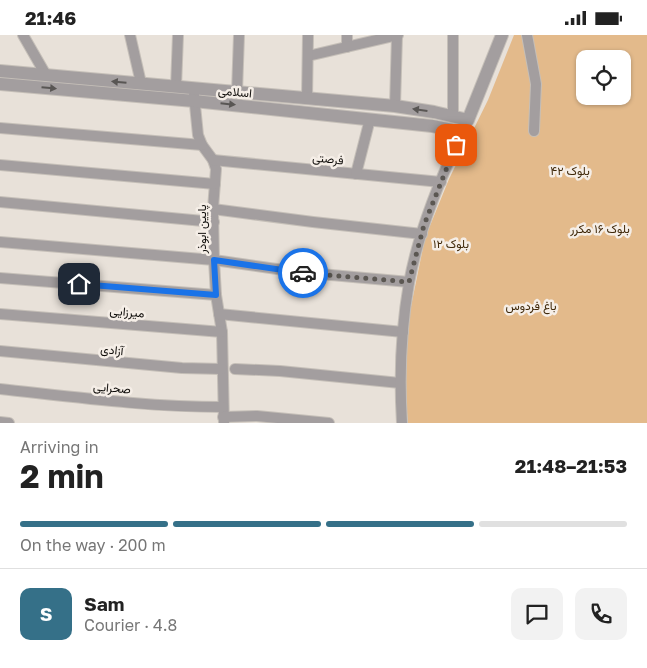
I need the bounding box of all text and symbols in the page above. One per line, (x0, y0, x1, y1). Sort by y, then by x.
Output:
text: 21:46 (25, 6, 76, 29)
map controls (576, 50, 631, 105)
button: locate (576, 50, 631, 105)
one-way arrow (111, 77, 127, 85)
street label: اسلامی (217, 83, 253, 101)
one-way arrow (41, 84, 57, 92)
one-way arrow (220, 100, 236, 108)
one-way arrow (412, 106, 428, 114)
pin (435, 124, 477, 166)
icon: bag (442, 131, 470, 159)
street label: فرصتی (312, 149, 344, 169)
park label: بلوک ۴۲ (550, 163, 590, 179)
street label: پایین ابوذر (194, 204, 210, 254)
park label: بلوک ۱۶ مکرر (569, 221, 630, 237)
park label: بلوک ۱۲ (433, 236, 469, 252)
courier (278, 248, 328, 298)
icon: car (289, 259, 317, 287)
pin (58, 263, 100, 305)
icon: home (65, 270, 93, 298)
park label: باغ فردوس (506, 298, 557, 315)
street label: میرزایی (109, 303, 145, 321)
street label: آزادی (100, 341, 126, 359)
street label: صحرایی (92, 378, 132, 398)
text: Arriving in (20, 437, 99, 457)
text: 21:48–21:53 (515, 454, 627, 477)
text: 2 min (20, 457, 104, 495)
text: On the way · 200 m (20, 535, 166, 555)
button: chat (511, 588, 563, 640)
button: phone (575, 588, 627, 640)
text: Sam (84, 592, 124, 615)
text: S (40, 602, 52, 625)
text: Courier · 4.8 (84, 615, 177, 635)

